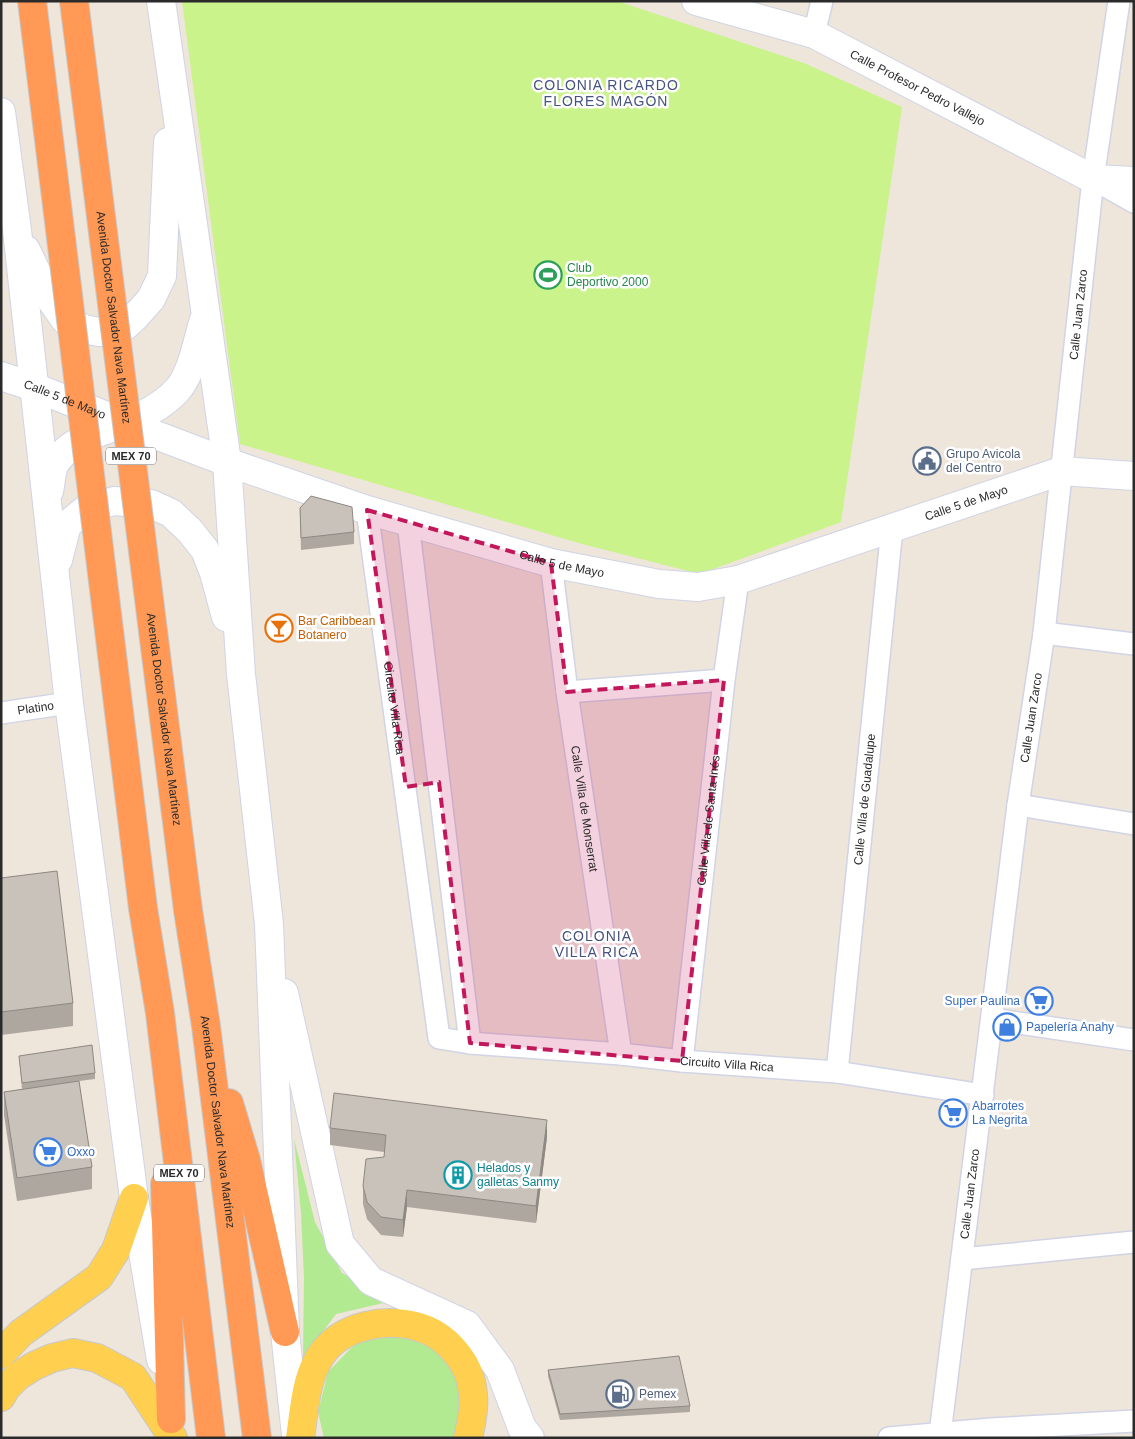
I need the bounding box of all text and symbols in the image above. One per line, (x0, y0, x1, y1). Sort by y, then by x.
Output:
street label: Calle Profesor Pedro Vallejo (848, 47, 987, 129)
district label: COLONIA RICARDO FLORES MAGÓN (533, 77, 679, 109)
street label: Avenida Doctor Salvador Nava Martínez (93, 210, 134, 425)
sports icon: Club Deportivo 2000 (533, 260, 563, 290)
place label: Club Deportivo 2000 (567, 261, 649, 289)
street label: Calle Juan Zarco (1067, 268, 1090, 361)
street label: Calle 5 de Mayo (22, 377, 108, 422)
public building icon: Grupo Avicola del Centro (912, 446, 942, 476)
place label: Grupo Avicola del Centro (946, 447, 1021, 475)
road number: MEX 70 (106, 448, 156, 464)
street label: Calle 5 de Mayo (923, 482, 1010, 523)
street label: Calle 5 de Mayo (518, 547, 606, 580)
street label: Avenida Doctor Salvador Nava Martínez (144, 612, 184, 827)
bar icon: Bar Caribbean Botanero (264, 613, 294, 643)
place label: Bar Caribbean Botanero (298, 614, 375, 642)
street label: Circuito Villa Rica (381, 661, 407, 756)
street label: Calle Juan Zarco (1017, 672, 1045, 764)
street label: Platino (16, 698, 55, 718)
street label: Calle Villa de Guadalupe (851, 733, 878, 866)
street label: Calle Villa de Monserrat (568, 745, 601, 873)
street label: Calle Villa de Santa Inés (694, 755, 723, 886)
district label: COLONIA VILLA RICA (555, 928, 639, 960)
supermarket icon: Super Paulina (1024, 986, 1054, 1016)
place label: Super Paulina (945, 994, 1020, 1008)
shop icon: Papelería Anahy (992, 1012, 1022, 1042)
street label: Avenida Doctor Salvador Nava Martínez (197, 1015, 238, 1229)
place label: Papelería Anahy (1026, 1020, 1114, 1034)
street label: Circuito Villa Rica (679, 1054, 774, 1075)
supermarket icon: Abarrotes La Negrita (938, 1098, 968, 1128)
place label: Abarrotes La Negrita (972, 1099, 1028, 1127)
supermarket icon: Oxxo (33, 1137, 63, 1167)
place label: Oxxo (67, 1145, 95, 1159)
street label: Calle Juan Zarco (957, 1148, 982, 1240)
building icon: Helados y galletas Sanmy (443, 1160, 473, 1190)
place label: Helados y galletas Sanmy (477, 1161, 559, 1189)
road number: MEX 70 (154, 1164, 204, 1182)
fuel station icon: Pemex (605, 1379, 635, 1409)
place label: Pemex (639, 1387, 676, 1401)

